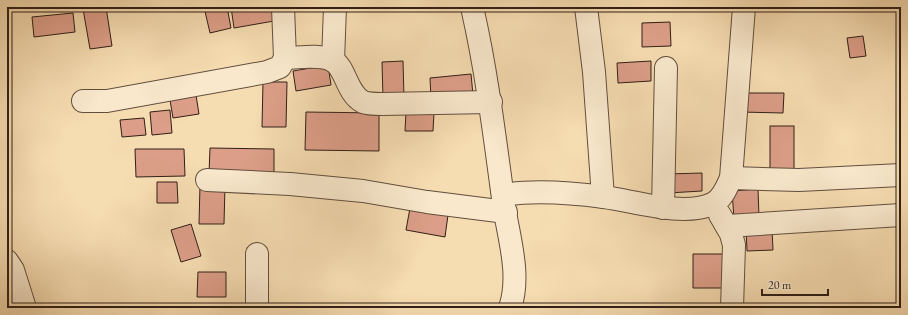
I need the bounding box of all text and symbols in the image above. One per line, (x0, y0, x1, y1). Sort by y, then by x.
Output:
scale bar (762, 271, 828, 297)
text: 20 m (768, 277, 792, 293)

